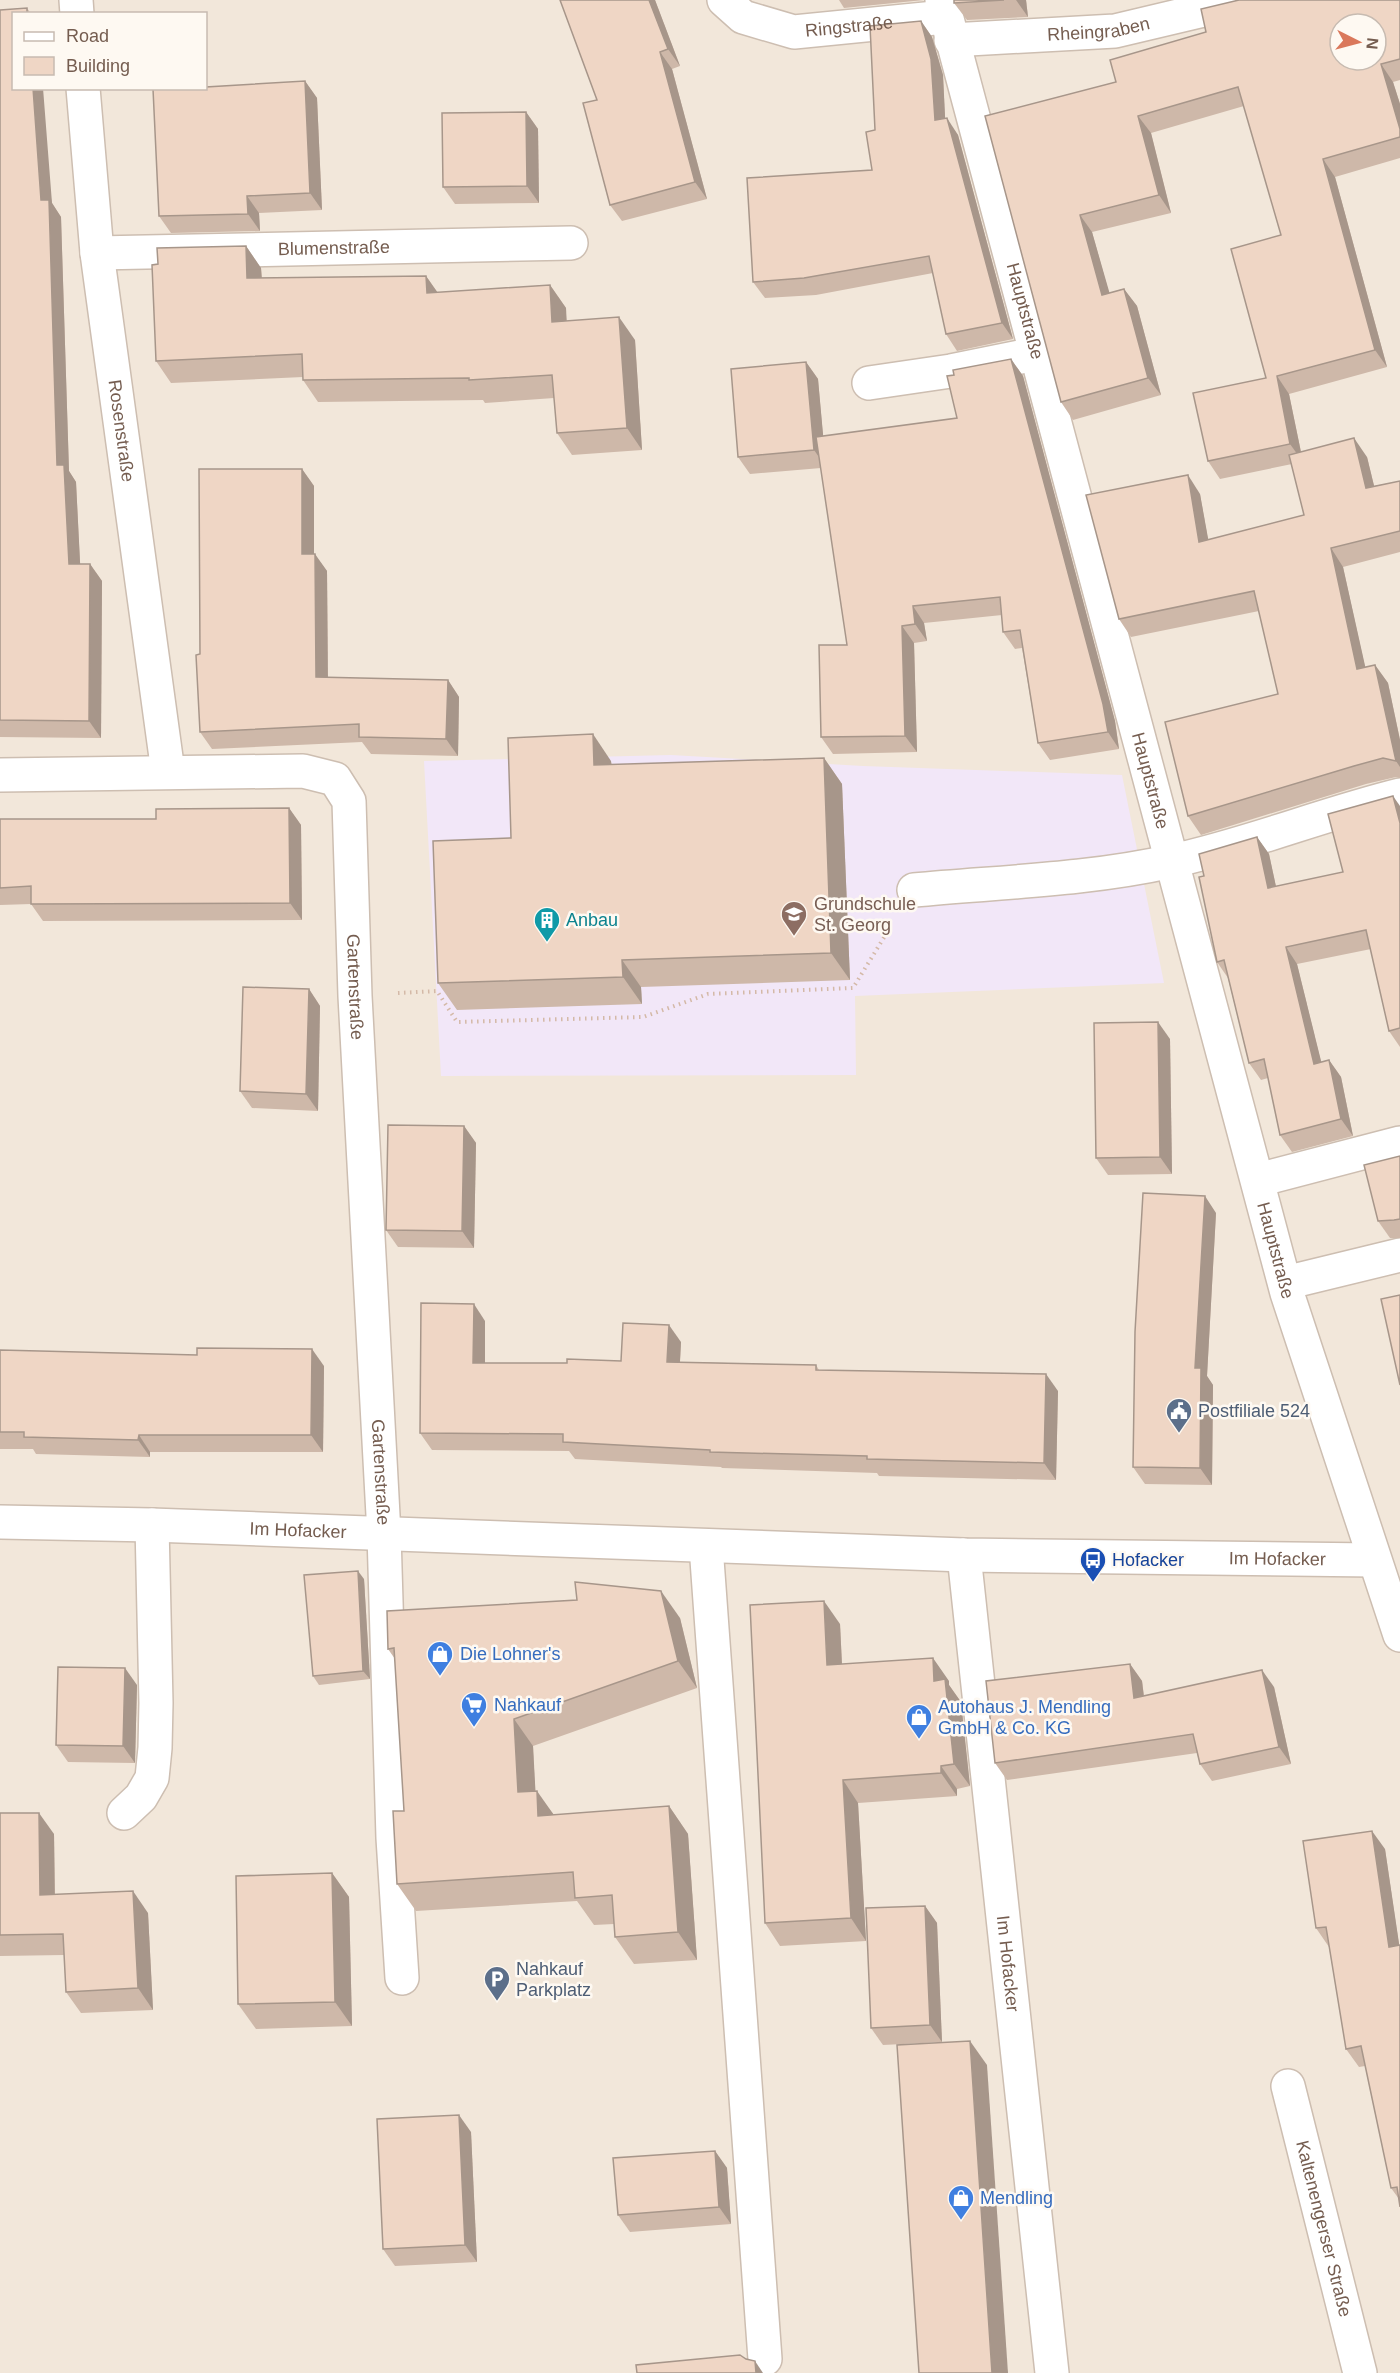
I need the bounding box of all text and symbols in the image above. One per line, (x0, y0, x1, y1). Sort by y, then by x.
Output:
legend (12, 12, 207, 90)
street label: Ringstraße (804, 12, 894, 41)
north arrow (1328, 12, 1388, 72)
street label: Rheingraben (1047, 13, 1152, 45)
text: Road (66, 26, 109, 46)
text: N (1363, 37, 1381, 50)
text: Building (66, 56, 130, 76)
street label: Blumenstraße (278, 237, 390, 259)
street label: Hauptstraße (1003, 261, 1047, 362)
street label: Rosenstraße (104, 378, 138, 483)
street label: Hauptstraße (1128, 730, 1173, 831)
place label: Grundschule St. Georg (814, 894, 916, 935)
school or university icon: Grundschule St. Georg (779, 899, 809, 937)
building icon: Anbau (532, 905, 562, 943)
place label: Anbau (566, 910, 618, 930)
street label: Gartenstraße (343, 933, 367, 1040)
street label: Hauptstraße (1253, 1200, 1298, 1301)
public building icon: Postfiliale 524 (1164, 1396, 1194, 1434)
place label: Postfiliale 524 (1198, 1401, 1310, 1421)
street label: Gartenstraße (368, 1419, 394, 1526)
street label: Im Hofacker (249, 1519, 347, 1542)
bus stop icon: Hofacker (1078, 1545, 1108, 1583)
street label: Im Hofacker (1229, 1548, 1326, 1569)
place label: Hofacker (1112, 1550, 1184, 1570)
shop icon: Die Lohner's (425, 1639, 455, 1677)
place label: Die Lohner's (460, 1644, 561, 1664)
supermarket icon: Nahkauf (459, 1690, 489, 1728)
place label: Nahkauf (494, 1695, 562, 1715)
place label: Autohaus J. Mendling GmbH & Co. KG (938, 1697, 1111, 1738)
shop icon: Autohaus J. Mendling GmbH & Co. KG (904, 1702, 934, 1740)
street label: Im Hofacker (993, 1914, 1023, 2013)
place label: Nahkauf Parkplatz (516, 1959, 591, 2000)
parking icon: Nahkauf Parkplatz (482, 1964, 512, 2002)
street label: Kaltenengerser Straße (1292, 2138, 1356, 2319)
shop icon: Mendling (946, 2183, 976, 2221)
place label: Mendling (980, 2188, 1053, 2208)

